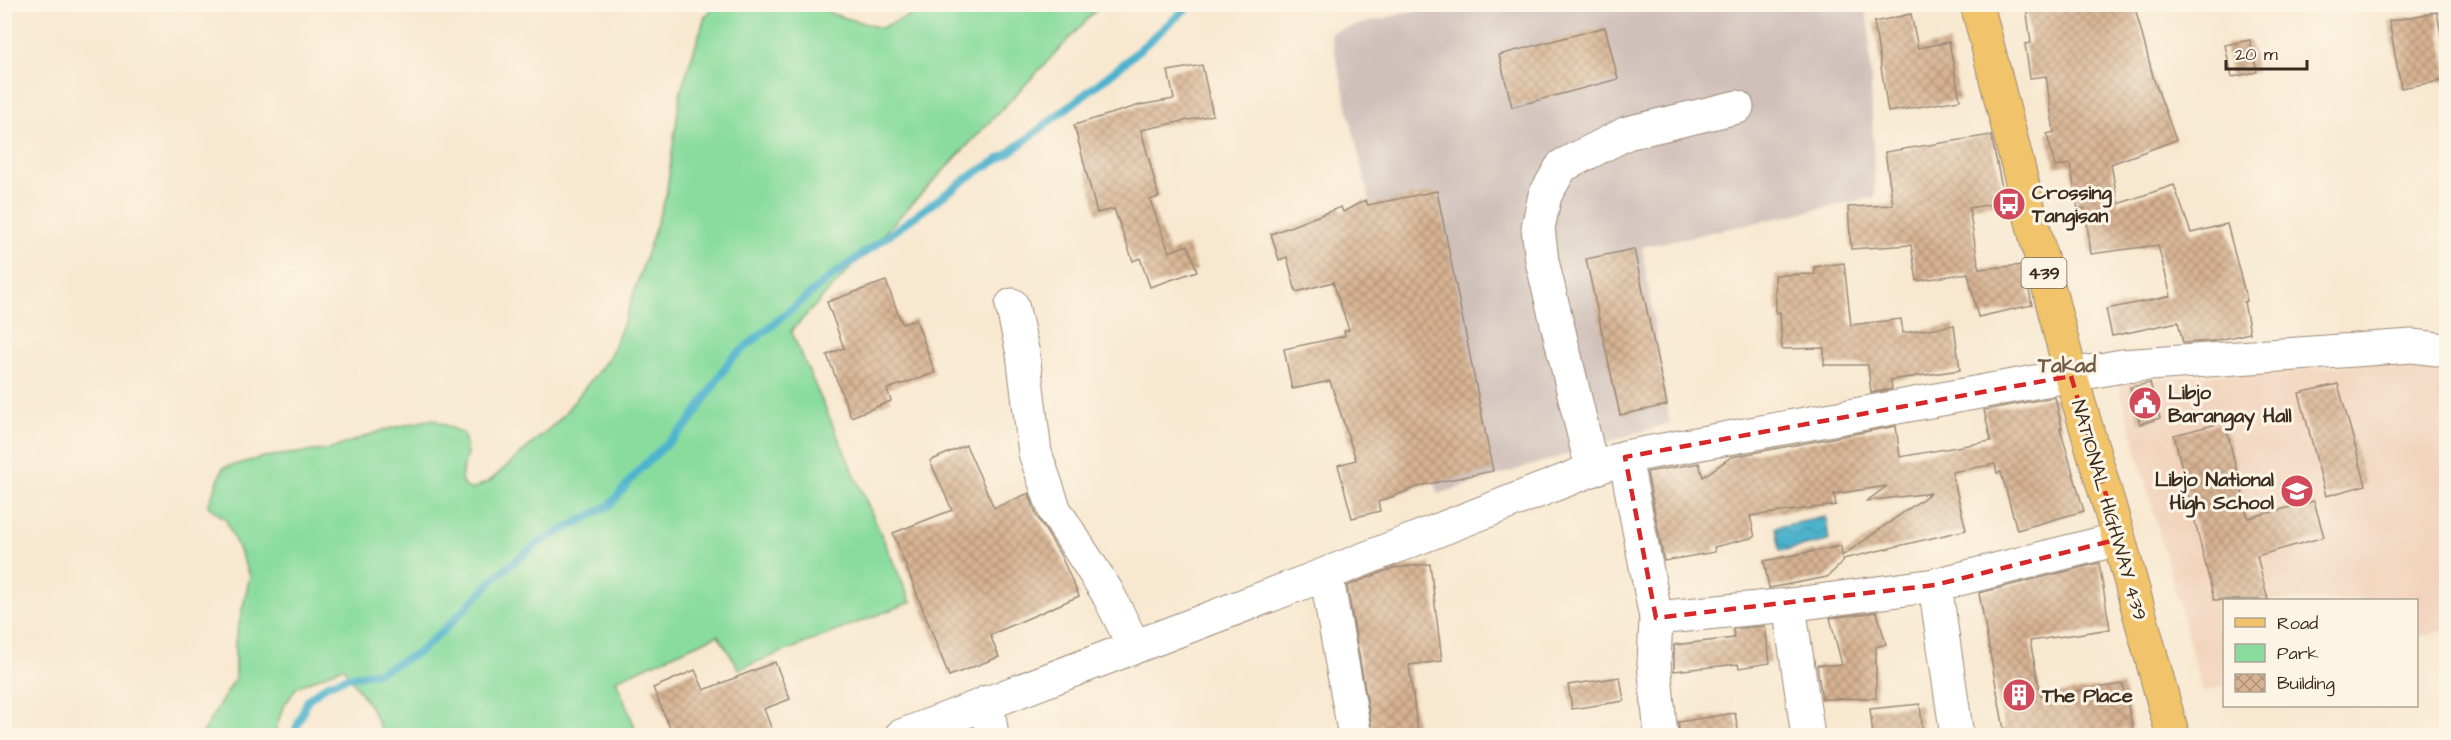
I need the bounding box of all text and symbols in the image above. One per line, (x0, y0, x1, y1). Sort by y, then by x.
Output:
scale bar (2226, 33, 2307, 71)
text: 20 m (2235, 42, 2278, 67)
place label: Crossing Tangisan (2031, 179, 2113, 231)
bus stop icon: Crossing Tangisan (1991, 186, 2027, 222)
road number: 439 (2022, 258, 2066, 288)
district label: Takad (2037, 351, 2096, 380)
place label: Libjo Barangay Hall (2168, 379, 2292, 431)
public building icon: Libjo Barangay Hall (2127, 385, 2163, 421)
street label: NATIONAL HIGHWAY 439 (2064, 397, 2154, 624)
place label: Libjo National High School (2155, 466, 2274, 518)
school or university icon: Libjo National High School (2279, 473, 2315, 509)
legend (2223, 599, 2418, 707)
text: Road (2277, 611, 2318, 636)
text: Park (2277, 641, 2319, 666)
text: Building (2277, 671, 2335, 697)
building icon: The Place (2001, 677, 2037, 713)
place label: The Place (2041, 682, 2133, 710)

